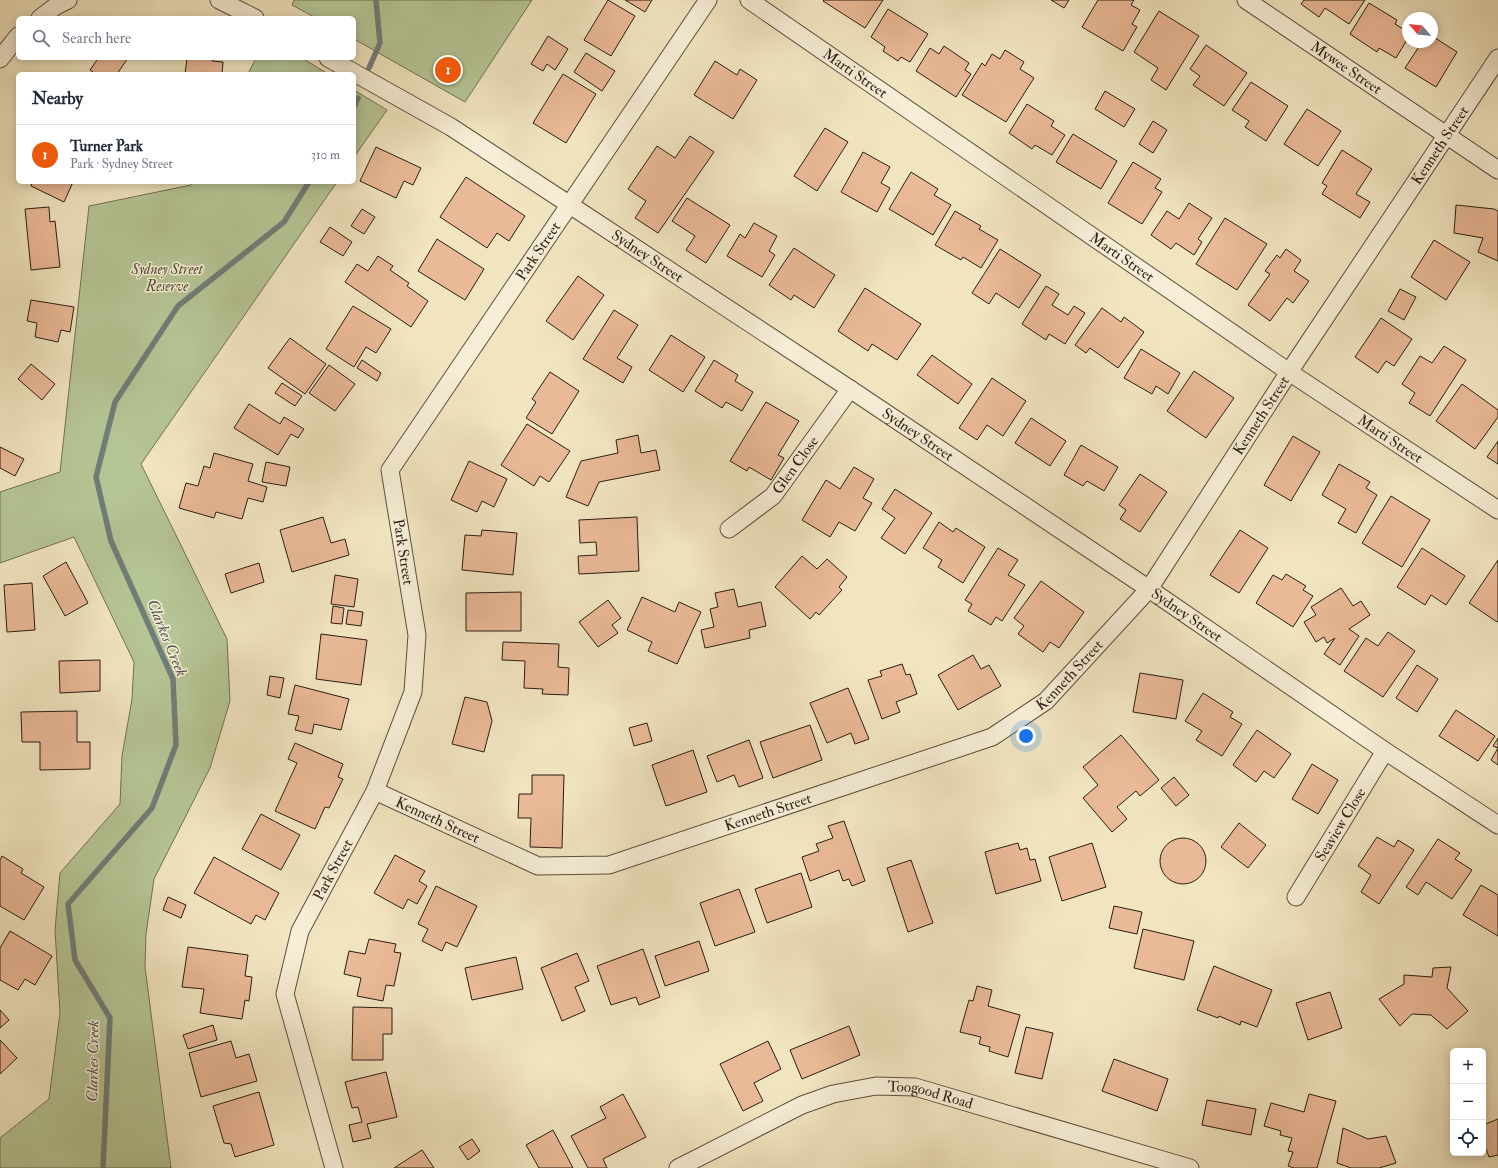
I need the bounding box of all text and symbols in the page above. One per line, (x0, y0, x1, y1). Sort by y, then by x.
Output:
north arrow (1402, 12, 1438, 48)
search box (16, 16, 356, 60)
icon: search (30, 27, 52, 49)
text: Search here (62, 29, 131, 48)
street label: Mywee Street (1307, 37, 1386, 99)
street label: Marti Street (819, 44, 891, 102)
pin: 1 (435, 55, 461, 85)
text: Nearby (32, 88, 83, 109)
street label: Kenneth Street (1407, 102, 1473, 188)
text: Turner Park (70, 137, 143, 156)
text: 1 (43, 147, 47, 163)
text: 310 m (311, 147, 340, 163)
text: Park · Sydney Street (70, 156, 173, 172)
street label: Park Street (512, 218, 565, 284)
street label: Sydney Street (608, 225, 687, 286)
street label: Marti Street (1086, 228, 1158, 286)
park label: Sydney Street Reserve (130, 260, 203, 296)
street label: Kenneth Street (1229, 372, 1294, 458)
street label: Sydney Street (878, 404, 957, 465)
street label: Marti Street (1354, 410, 1427, 467)
street label: Glen Close (768, 432, 822, 498)
street label: Park Street (388, 518, 418, 587)
street label: Sydney Street (1148, 584, 1226, 646)
water label: Clarkes Creek (142, 596, 192, 680)
street label: Kenneth Street (1032, 636, 1107, 715)
your location (1016, 726, 1036, 746)
street label: Seaview Close (1310, 784, 1370, 865)
street label: Kenneth Street (722, 789, 814, 835)
street label: Kenneth Street (393, 792, 483, 847)
street label: Park Street (309, 836, 357, 904)
water label: Clarkes Creek (82, 1020, 104, 1102)
map controls (1450, 1048, 1486, 1156)
button: + (1450, 1048, 1486, 1084)
street label: Toogood Road (887, 1077, 976, 1113)
button: − (1450, 1084, 1486, 1120)
button: locate (1450, 1120, 1486, 1156)

